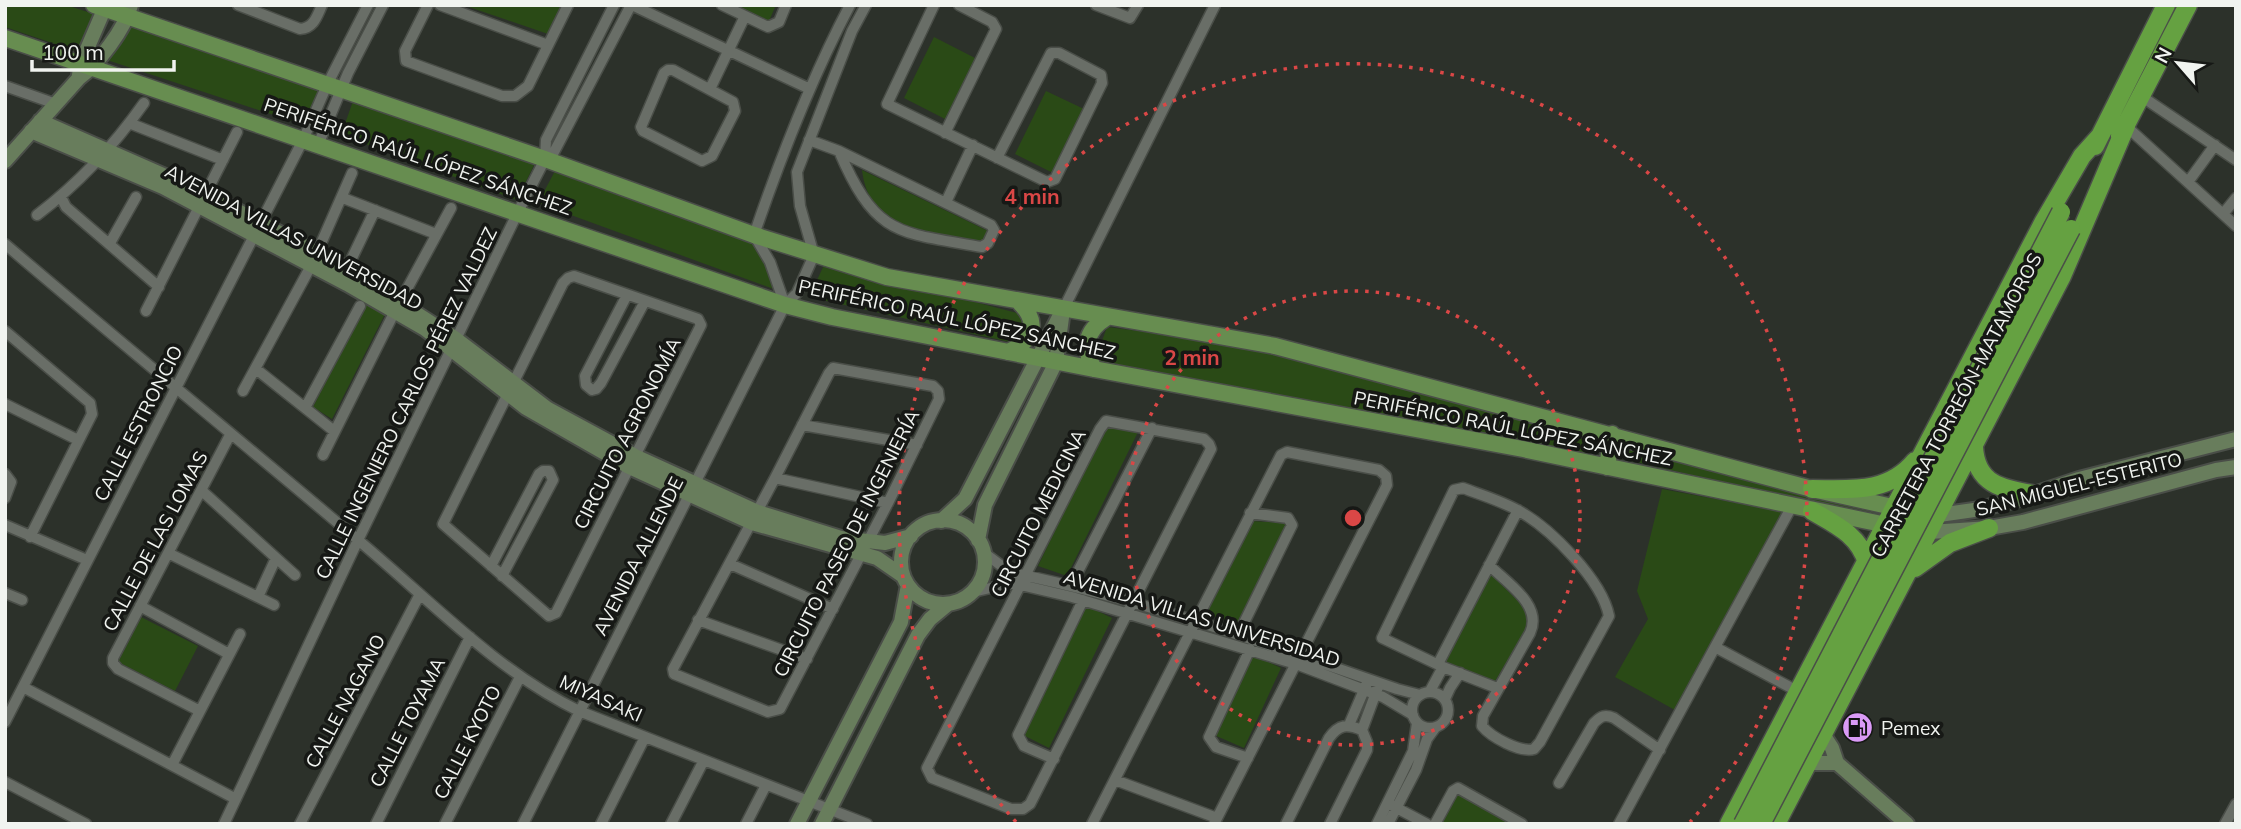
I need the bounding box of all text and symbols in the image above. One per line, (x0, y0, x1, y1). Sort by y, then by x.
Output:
scale bar (32, 28, 173, 72)
north arrow (2143, 28, 2213, 98)
text: 100 m (42, 39, 104, 65)
text: N (2149, 43, 2177, 67)
street label: PERIFÉRICO RAÚL LÓPEZ SÁNCHEZ (261, 92, 575, 220)
street label: AVENIDA VILLAS UNIVERSIDAD (161, 159, 427, 315)
text: 4 min (1004, 183, 1060, 209)
street label: CALLE INGENIERO CARLOS PÉREZ VALDEZ (310, 223, 502, 583)
street label: CARRETERA TORREÓN-MATAMOROS (1865, 249, 2047, 561)
street label: PERIFÉRICO RAÚL LÓPEZ SÁNCHEZ (796, 274, 1118, 364)
street label: CIRCUITO AGRONOMÍA (568, 333, 686, 533)
street label: CALLE ESTRONCIO (88, 341, 188, 505)
text: 2 min (1164, 344, 1220, 370)
street label: PERIFÉRICO RAÚL LÓPEZ SÁNCHEZ (1352, 385, 1674, 471)
street label: CIRCUITO PASEO DE INGENIERÍA (768, 405, 924, 681)
street label: CIRCUITO MEDICINA (985, 425, 1091, 601)
street label: CALLE DE LAS LOMAS (97, 447, 213, 635)
street label: SAN MIGUEL-ESTERITO (1974, 447, 2184, 521)
street label: AVENIDA ALLENDE (588, 473, 688, 639)
centre of rings (1341, 506, 1365, 530)
street label: AVENIDA VILLAS UNIVERSIDAD (1061, 564, 1343, 672)
street label: CALLE NAGANO (300, 630, 390, 772)
street label: CALLE TOYAMA (364, 653, 450, 791)
street label: MIYASAKI (556, 669, 646, 727)
street label: CALLE KYOTO (428, 681, 506, 803)
fuel station icon: Pemex (1841, 711, 1875, 745)
place label: Pemex (1881, 716, 1940, 740)

